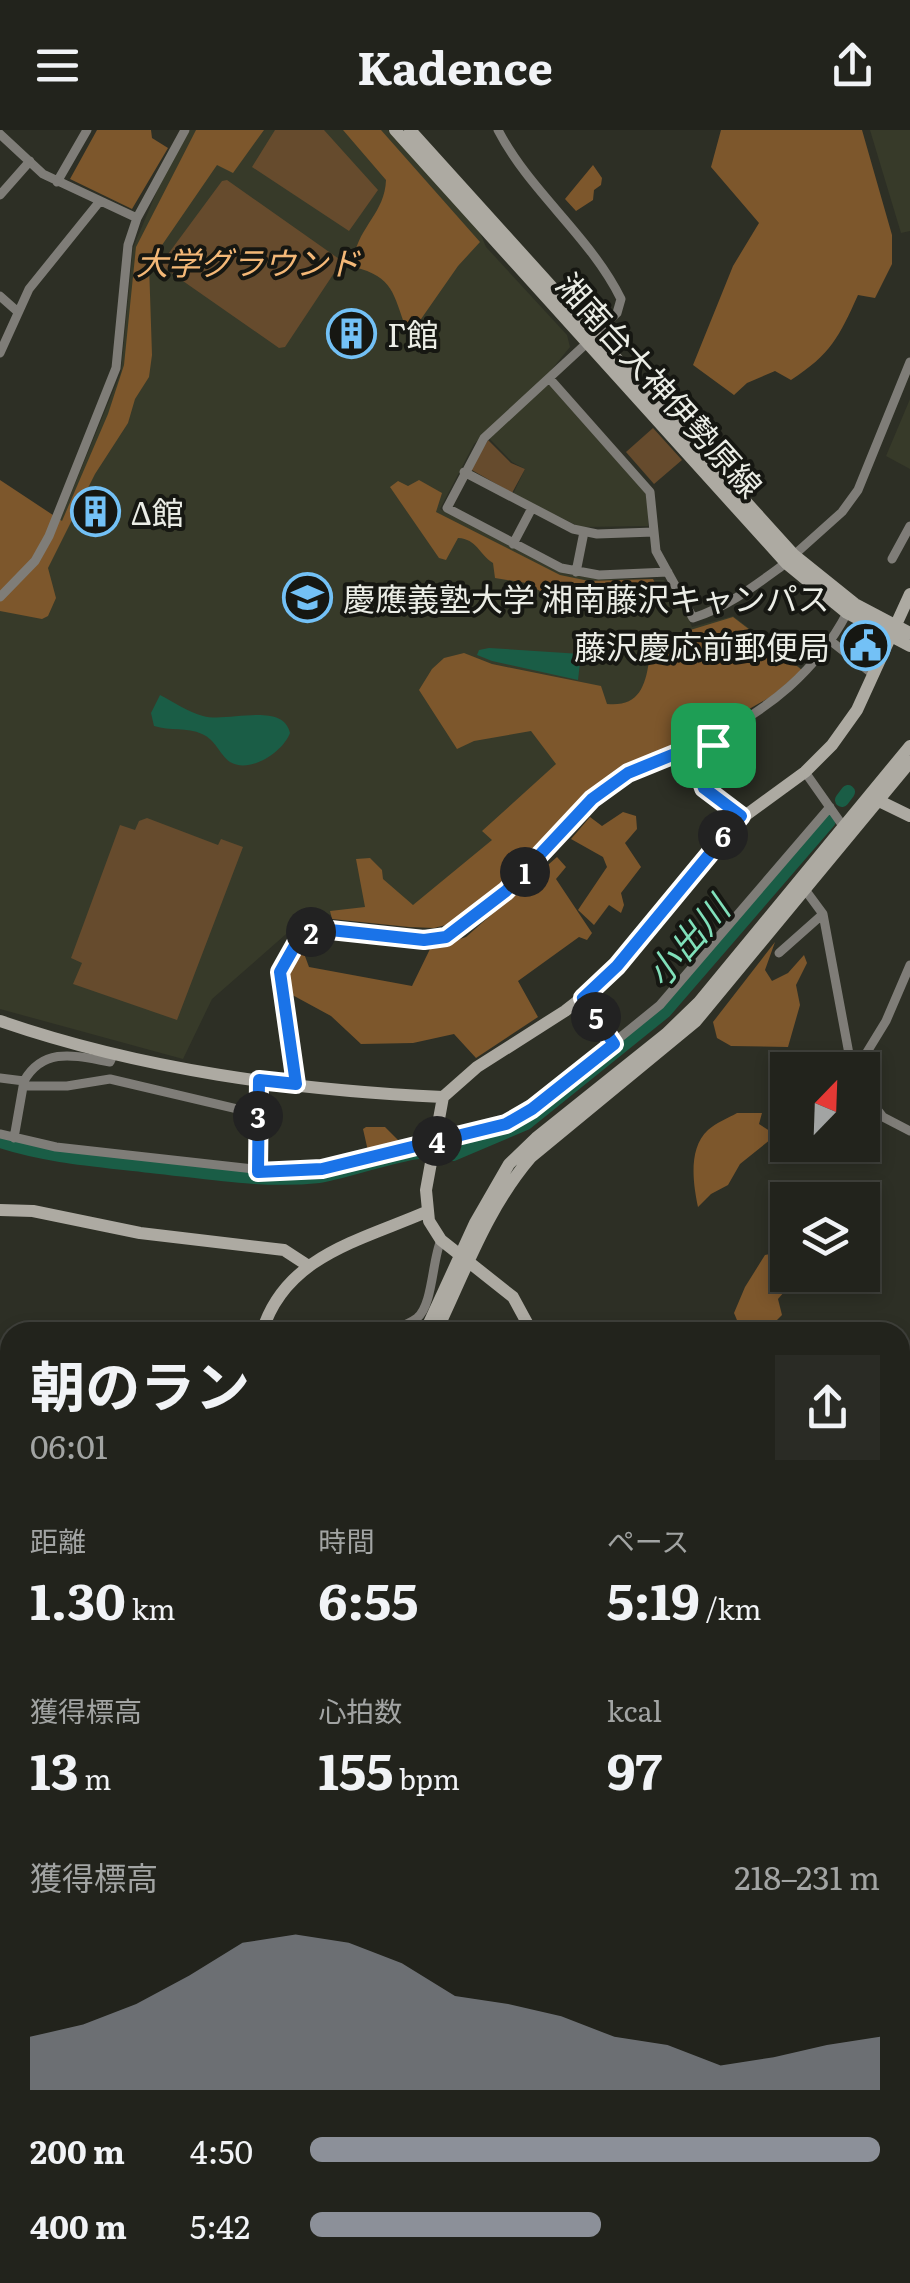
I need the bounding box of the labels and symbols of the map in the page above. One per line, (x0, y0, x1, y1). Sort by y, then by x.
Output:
park label: 大学グラウンド (136, 237, 361, 285)
street label: 湘南台大神伊勢原線 (547, 261, 775, 507)
building icon: Γ館 (326, 307, 378, 359)
place label: Γ館 (387, 309, 438, 357)
building icon: Δ館 (70, 485, 122, 537)
place label: Δ館 (131, 487, 183, 535)
school or university icon: 慶應義塾大学 湘南藤沢キャンパス (282, 571, 334, 623)
place label: 慶應義塾大学 湘南藤沢キャンパス (343, 573, 829, 621)
public building icon: 藤沢慶応前郵便局 (839, 619, 891, 671)
place label: 藤沢慶応前郵便局 (574, 621, 830, 669)
pin (671, 703, 756, 788)
pin: 6 (698, 810, 748, 860)
pin: 1 (500, 847, 550, 897)
water label: 小出川 (632, 880, 743, 997)
pin: 2 (286, 907, 336, 957)
pin: 5 (571, 992, 621, 1042)
north arrow (770, 1052, 880, 1162)
pin: 3 (233, 1091, 283, 1141)
pin: 4 (412, 1116, 462, 1166)

